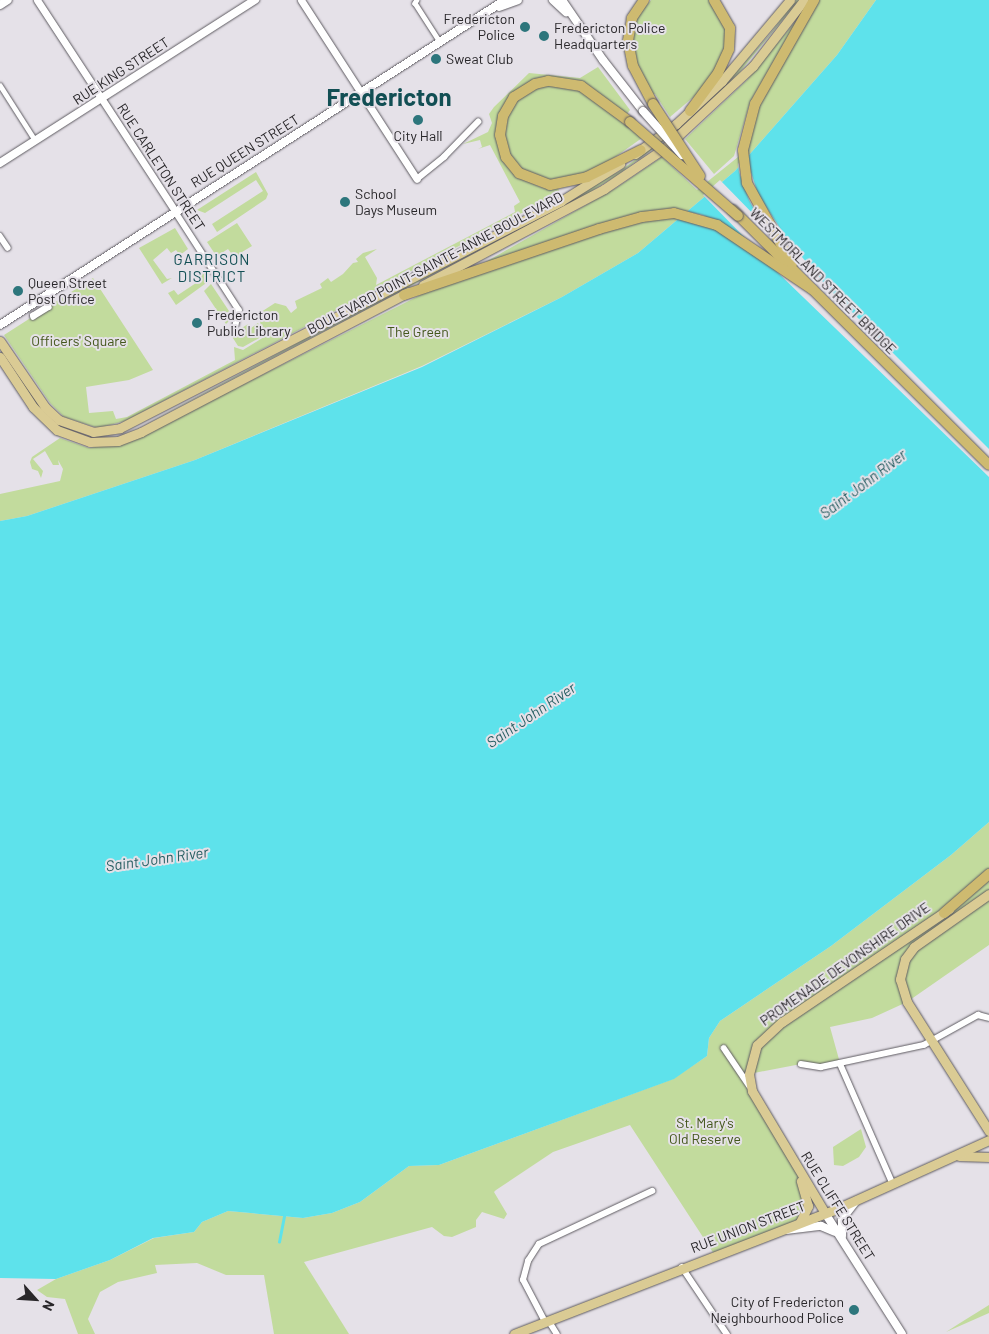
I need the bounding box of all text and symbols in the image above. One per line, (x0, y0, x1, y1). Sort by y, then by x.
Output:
place label: Fredericton Police (444, 11, 515, 44)
place label: Fredericton Police Headquarters (554, 20, 665, 52)
marker: Fredericton Police (519, 21, 531, 33)
marker: Fredericton Police Headquarters (538, 30, 550, 42)
street label: RUE KING STREET (70, 34, 172, 108)
place label: Sweat Club (446, 51, 513, 67)
marker: Sweat Club (430, 53, 442, 65)
district label: Fredericton (326, 83, 452, 111)
street label: RUE CARLETON STREET (114, 100, 208, 234)
street label: RUE QUEEN STREET (188, 111, 302, 191)
marker: City Hall (412, 114, 424, 126)
place label: City Hall (393, 128, 443, 144)
place label: School Days Museum (355, 186, 437, 218)
street label: BOULEVARD POINT-SAINTE-ANNE BOULEVARD (304, 188, 566, 338)
marker: School Days Museum (339, 196, 351, 208)
street label: WESTMORLAND STREET BRIDGE (746, 204, 900, 358)
district label: GARRISON DISTRICT (173, 250, 251, 285)
place label: Queen Street Post Office (28, 275, 107, 308)
marker: Queen Street Post Office (12, 285, 24, 297)
place label: Fredericton Public Library (207, 307, 291, 340)
marker: Fredericton Public Library (191, 317, 203, 329)
park label: The Green (387, 324, 449, 340)
park label: Officers' Square (31, 333, 127, 349)
water label: Saint John River (816, 446, 910, 522)
water label: Saint John River (483, 679, 579, 751)
water label: Saint John River (105, 843, 209, 875)
street label: PROMENADE DEVONSHIRE DRIVE (757, 899, 933, 1029)
park label: St. Mary's Old Reserve (669, 1115, 741, 1148)
street label: RUE CLIFFE STREET (798, 1148, 878, 1264)
street label: RUE UNION STREET (688, 1197, 808, 1257)
north arrow (10, 1274, 60, 1324)
place label: City of Fredericton Neighbourhood Police (710, 1294, 844, 1326)
text: N (39, 1298, 59, 1314)
marker: City of Fredericton Neighbourhood Police (848, 1304, 860, 1316)

